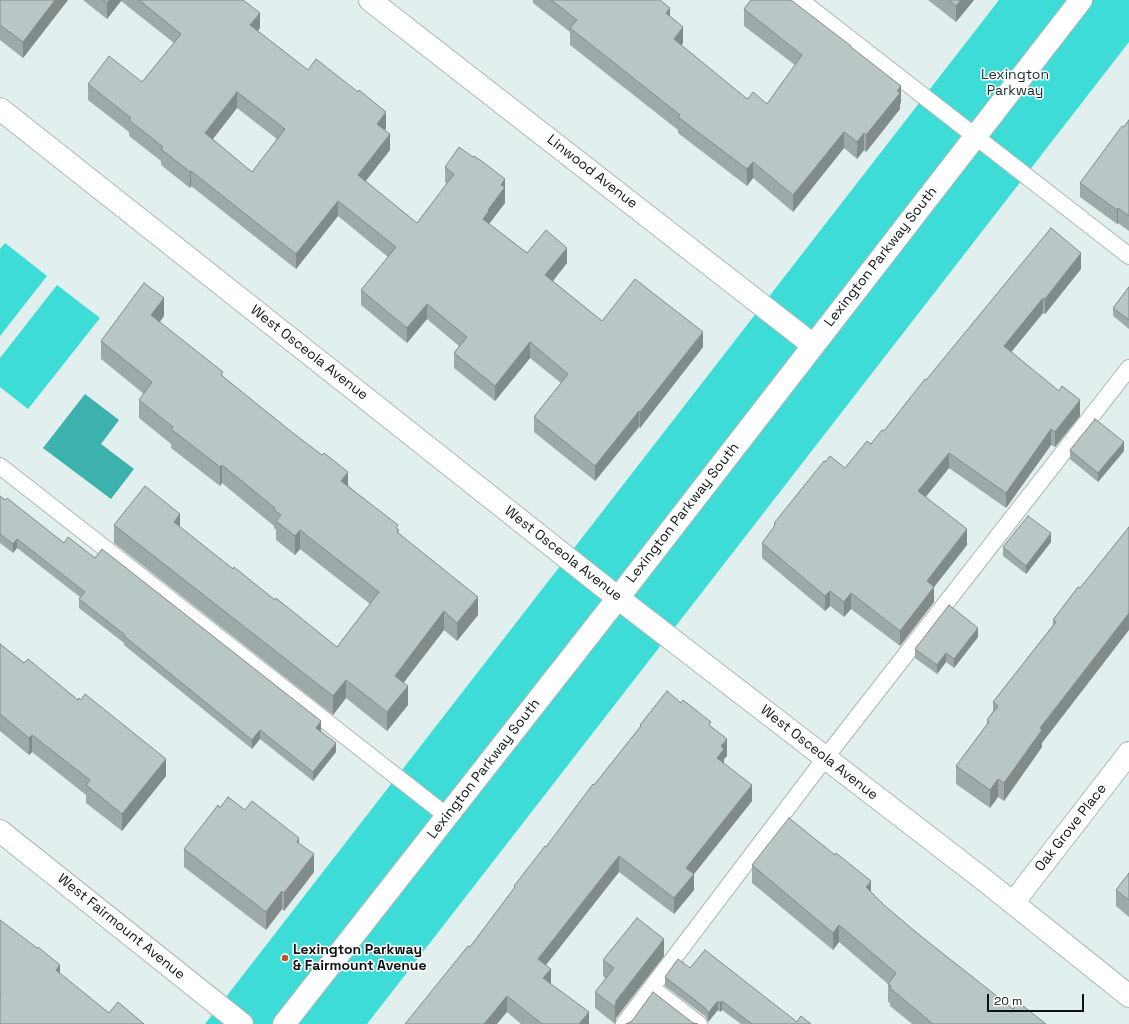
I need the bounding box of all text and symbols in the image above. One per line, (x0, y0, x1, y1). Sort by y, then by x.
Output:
park label: Lexington Parkway (981, 67, 1049, 100)
street label: Linwood Avenue (543, 132, 641, 212)
street label: Lexington Parkway South (821, 184, 941, 330)
street label: West Osceola Avenue (247, 302, 371, 404)
street label: Lexington Parkway South (623, 440, 743, 586)
street label: West Osceola Avenue (501, 503, 625, 605)
street label: Lexington Parkway South (424, 696, 544, 842)
street label: West Osceola Avenue (757, 702, 881, 804)
street label: Oak Grove Place (1032, 781, 1110, 875)
street label: West Fairmount Avenue (54, 870, 188, 984)
place label: Lexington Parkway & Fairmount Avenue (293, 942, 427, 974)
marker: Lexington Parkway & Fairmount Avenue (280, 953, 290, 963)
scale bar (989, 986, 1086, 1012)
text: 20 m (994, 993, 1022, 1009)

